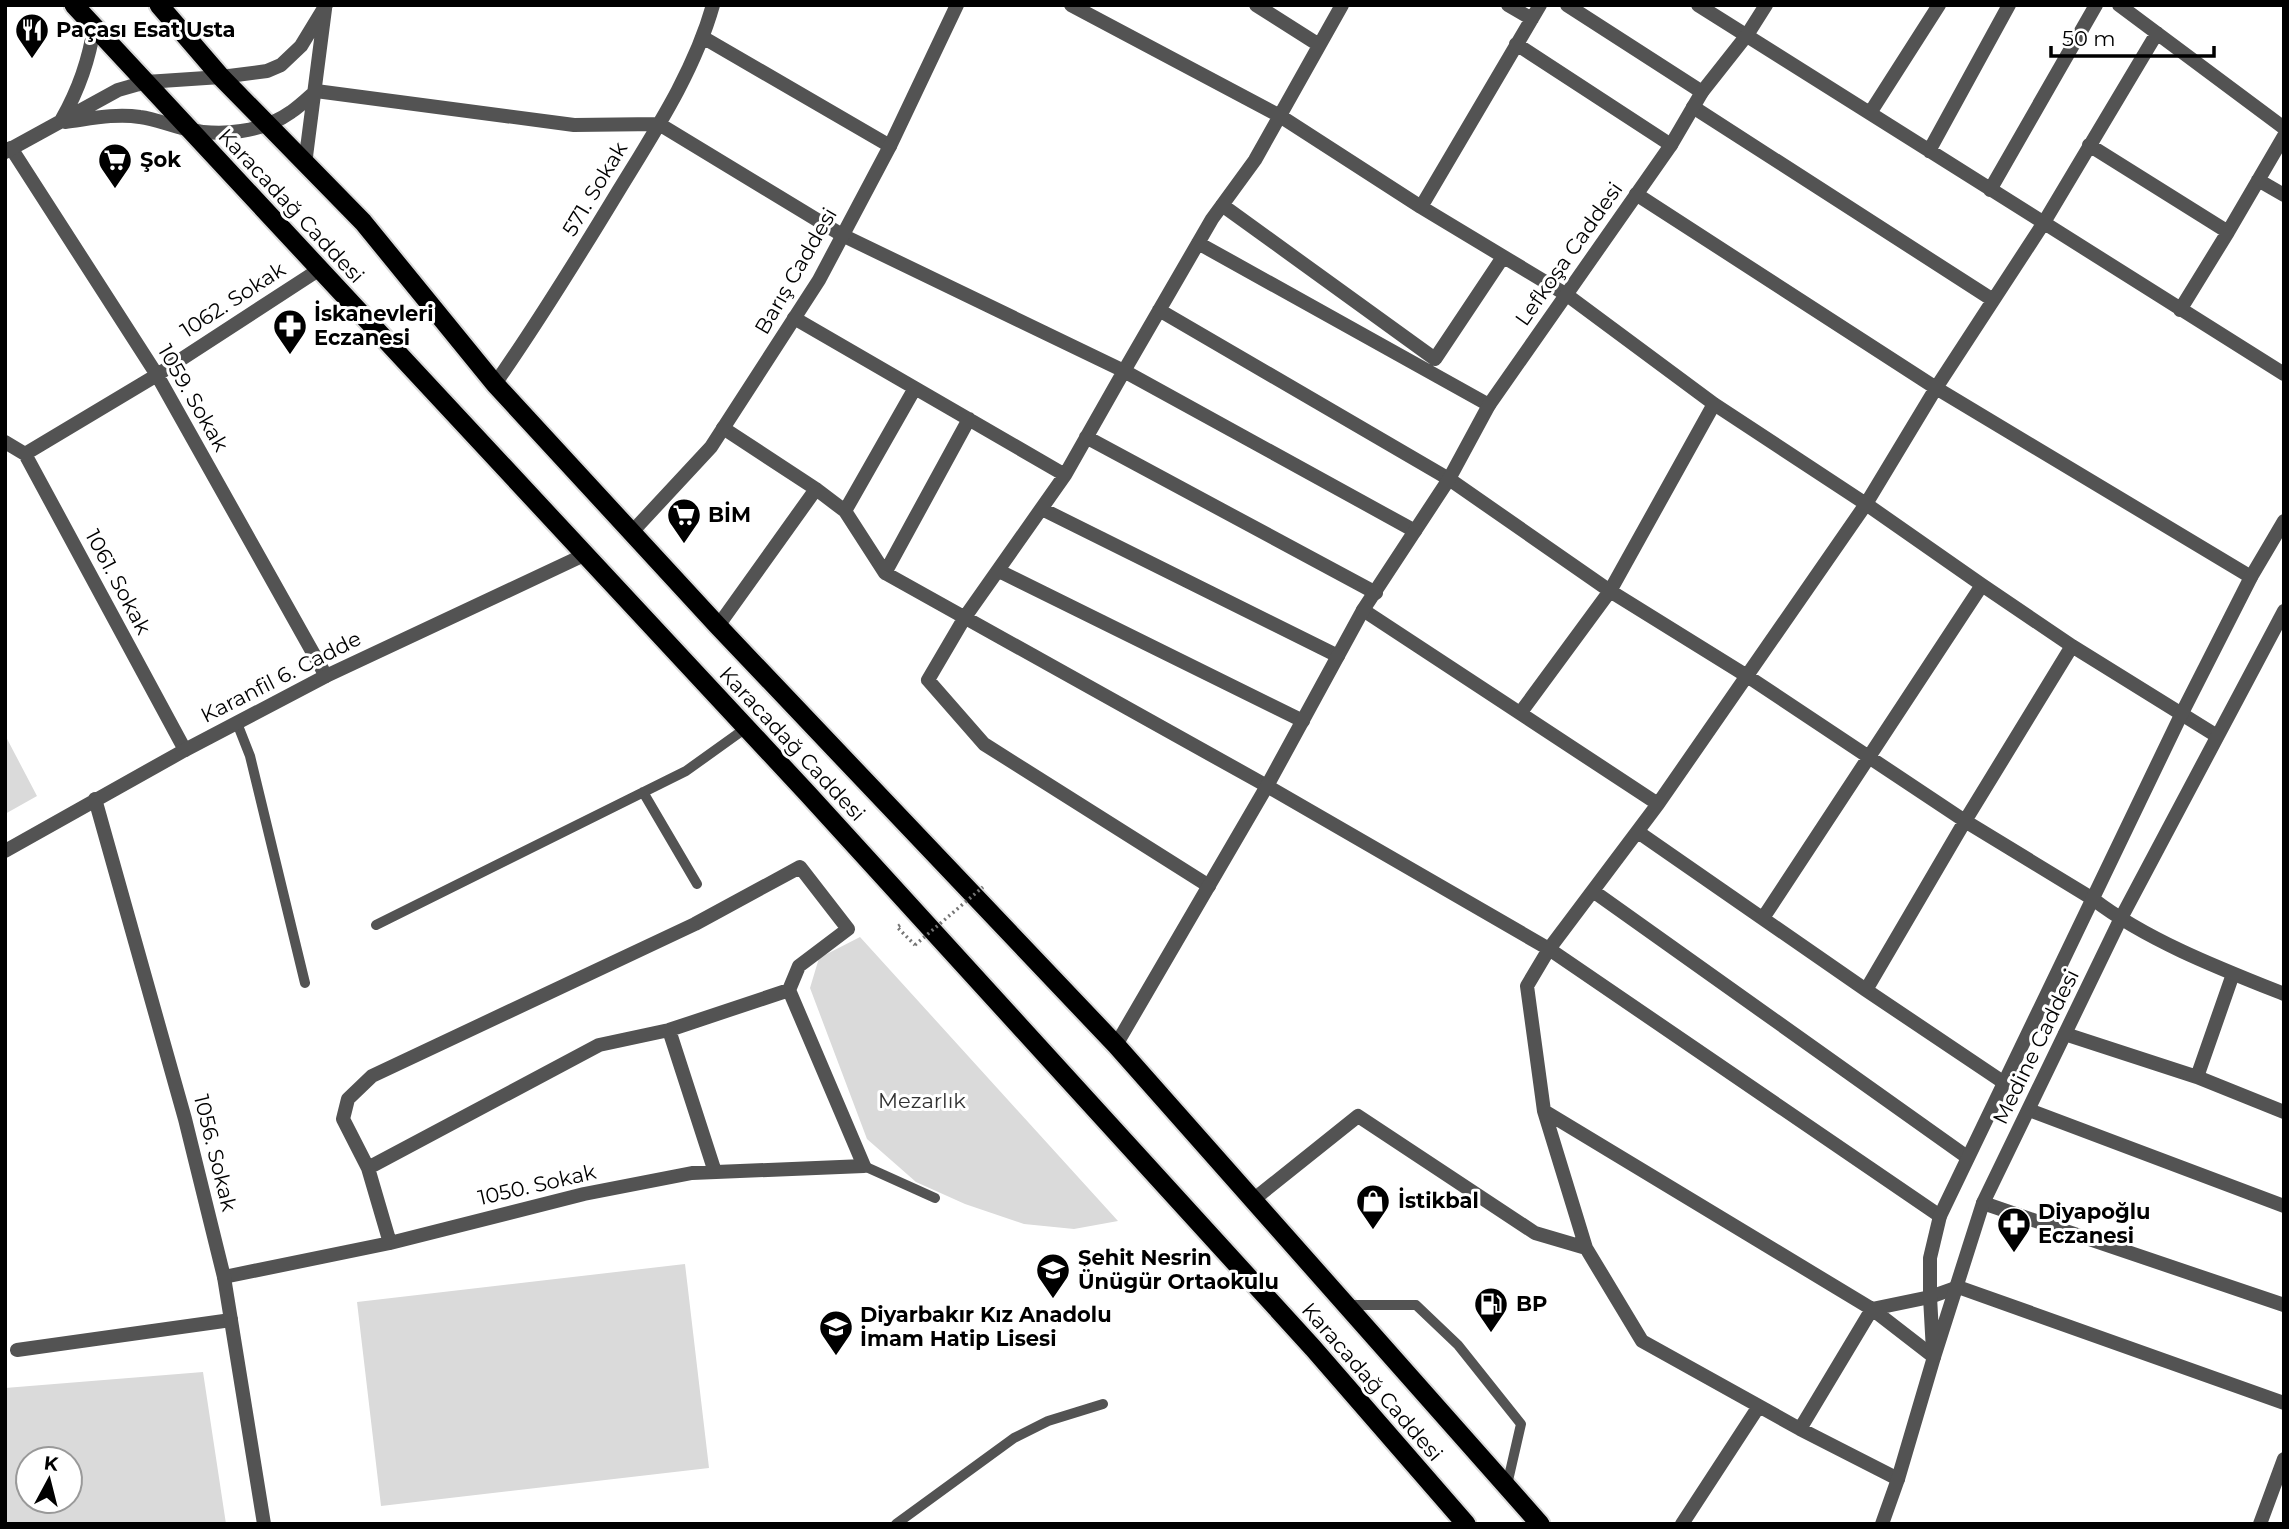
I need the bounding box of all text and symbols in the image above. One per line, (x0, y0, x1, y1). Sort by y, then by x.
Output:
restaurant icon: Paçası Esat Usta (13, 11, 51, 60)
scale bar (2051, 14, 2214, 58)
place label: Paçası Esat Usta (56, 17, 236, 42)
text: 50 m (2062, 26, 2116, 51)
street label: Karacadağ Caddesi (213, 123, 369, 288)
street label: 571. Sokak (557, 137, 633, 240)
supermarket icon: Şok (96, 141, 134, 190)
place label: Şok (140, 147, 181, 172)
street label: Lefkoşa Caddesi (1510, 177, 1627, 330)
street label: Barış Caddesi (749, 203, 842, 339)
street label: 1062. Sokak (176, 256, 290, 343)
place label: İskanevleri Eczanesi (314, 300, 434, 350)
pharmacy icon: İskanevleri Eczanesi (271, 307, 309, 356)
street label: 1059. Sokak (153, 340, 234, 456)
supermarket icon: BİM (665, 496, 703, 545)
place label: BİM (708, 501, 751, 527)
street label: 1061. Sokak (80, 525, 157, 639)
street label: Karanfil 6. Cadde (197, 625, 365, 728)
street label: Karacadağ Caddesi (714, 661, 870, 826)
street label: Medine Caddesi (1987, 965, 2084, 1128)
park label: Mezarlık (878, 1088, 966, 1113)
street label: 1056. Sokak (189, 1092, 242, 1214)
street label: 1050. Sokak (475, 1159, 599, 1210)
shop icon: İstikbal (1354, 1182, 1392, 1231)
place label: İstikbal (1398, 1187, 1479, 1213)
place label: Diyapoğlu Eczanesi (2038, 1199, 2150, 1248)
pharmacy icon: Diyapoğlu Eczanesi (1995, 1205, 2033, 1254)
place label: Şehit Nesrin Ünügür Ortaokulu (1078, 1245, 1279, 1294)
school or university icon: Şehit Nesrin Ünügür Ortaokulu (1034, 1251, 1072, 1300)
fuel station icon: BP (1472, 1285, 1510, 1334)
place label: BP (1516, 1291, 1547, 1316)
street label: Karacadağ Caddesi (1297, 1297, 1448, 1466)
place label: Diyarbakır Kız Anadolu İmam Hatip Lisesi (860, 1302, 1112, 1351)
school or university icon: Diyarbakır Kız Anadolu İmam Hatip Lisesi (817, 1308, 855, 1357)
north arrow (14, 1445, 84, 1515)
text: K (43, 1451, 60, 1476)

